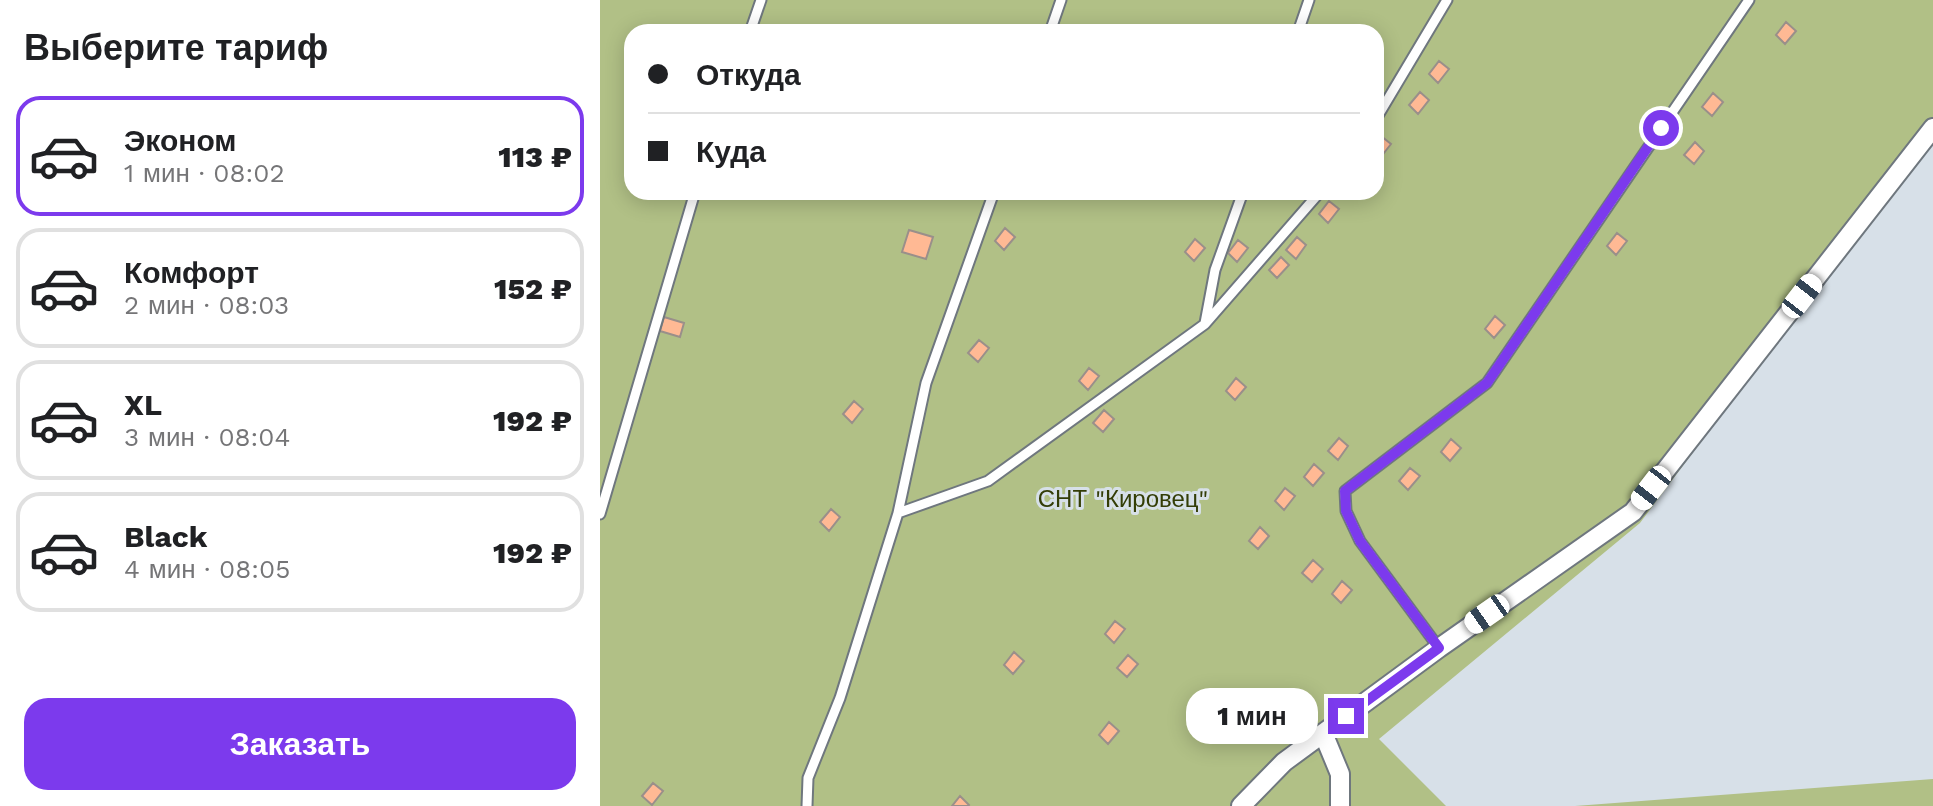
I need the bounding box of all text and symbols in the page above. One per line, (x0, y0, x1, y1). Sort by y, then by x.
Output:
text: Выберите тариф (24, 27, 328, 69)
text: Откуда (696, 57, 801, 92)
route start (1643, 110, 1679, 146)
icon: car (28, 120, 100, 192)
text: Эконом (124, 123, 237, 158)
text: Куда (696, 134, 766, 169)
text: 113 ₽ (498, 139, 572, 174)
text: 1 мин · 08:02 (124, 158, 285, 188)
icon: car (28, 252, 100, 324)
text: Комфорт (124, 255, 259, 290)
car (1778, 270, 1826, 322)
text: 152 ₽ (494, 271, 572, 306)
text: 2 мин · 08:03 (124, 290, 289, 320)
icon: car (28, 384, 100, 456)
text: XL (124, 387, 162, 422)
text: 192 ₽ (493, 403, 572, 438)
text: 3 мин · 08:04 (124, 422, 290, 452)
car (1627, 462, 1675, 514)
park label: СНТ "Кировец" (1038, 485, 1208, 513)
icon: car (28, 516, 100, 588)
text: Black (124, 519, 208, 554)
text: 192 ₽ (493, 535, 572, 570)
text: 4 мин · 08:05 (124, 554, 290, 584)
car (1460, 590, 1514, 638)
callout: 1 мин (1186, 688, 1318, 744)
button: Заказать (24, 698, 576, 790)
route end (1328, 698, 1364, 734)
text: 1 мин (1217, 701, 1287, 731)

